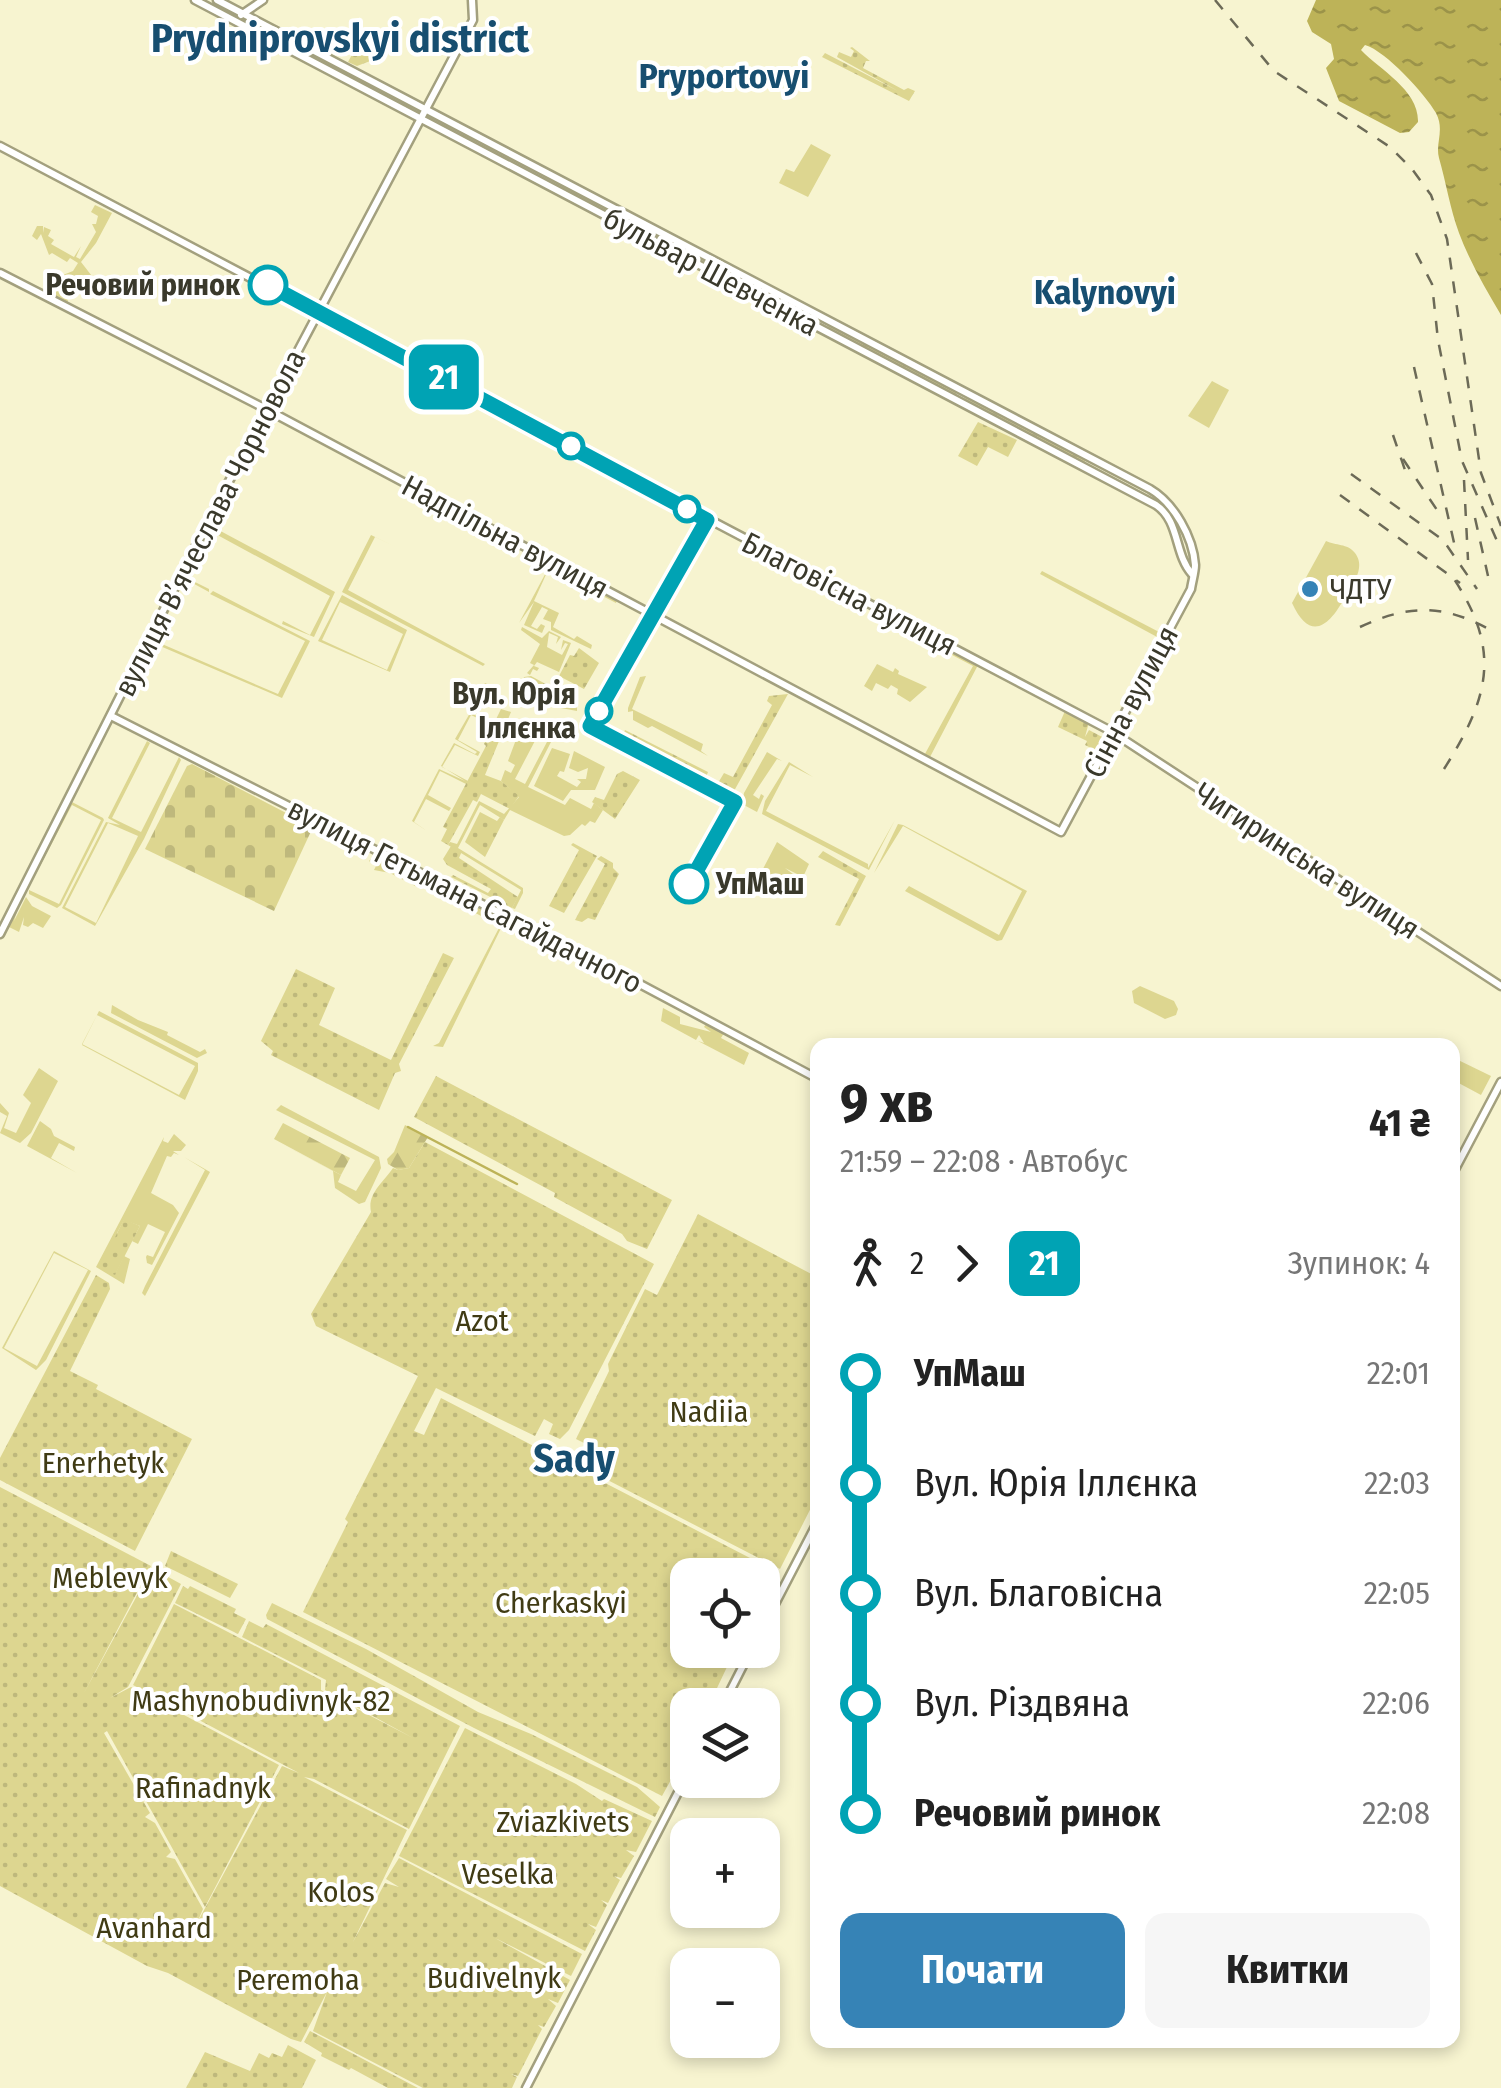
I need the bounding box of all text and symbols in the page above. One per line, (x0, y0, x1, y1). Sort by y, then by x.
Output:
district label: Prydniprovskyi district (151, 15, 530, 63)
district label: Pryportovyi (639, 55, 809, 97)
street label: бульвар Шевченка (597, 200, 825, 344)
marker: Речовий ринок (249, 266, 287, 304)
place label: Речовий ринок (46, 267, 241, 303)
district label: Kalynovyi (1034, 271, 1176, 313)
street label: вулиця Вʼячеслава Чорновола (107, 344, 313, 702)
line badge: 21 (399, 344, 489, 410)
text: 21 (429, 356, 459, 398)
unlabelled marker (558, 433, 584, 459)
street label: Надпільна вулиця (396, 467, 614, 607)
unlabelled marker (674, 496, 700, 522)
street label: Благовісна вулиця (736, 524, 962, 664)
place label: ЧДТУ (1330, 571, 1392, 607)
marker: ЧДТУ (1299, 578, 1321, 600)
street label: Сінна вулиця (1076, 620, 1186, 784)
place label: Вул. Юрія Іллєнка (452, 676, 576, 746)
marker: Вул. Юрія Іллєнка (586, 698, 612, 724)
street label: Чигиринська вулиця (1188, 775, 1426, 947)
street label: вулиця Гетьмана Сагайдачного (282, 791, 648, 1001)
marker: УпМаш (670, 865, 708, 903)
place label: УпМаш (715, 866, 804, 902)
text: 9 хв (840, 1071, 934, 1137)
text: 41 ₴ (1369, 1100, 1430, 1146)
text: 21:59 – 22:08 · Автобус (840, 1142, 1128, 1180)
icon: walk (840, 1236, 895, 1291)
icon: forward (939, 1236, 994, 1291)
text: 21 (1029, 1242, 1060, 1284)
text: 2 (910, 1244, 924, 1282)
text: Зупинок: 4 (1288, 1244, 1430, 1282)
park label: Azot (455, 1303, 509, 1339)
text: УпМаш (914, 1350, 1026, 1396)
text: 22:01 (1367, 1354, 1430, 1392)
park label: Nadiia (670, 1394, 748, 1430)
district label: Sady (533, 1435, 616, 1483)
park label: Enerhetyk (42, 1445, 164, 1481)
text: Вул. Юрія Іллєнка (914, 1460, 1198, 1506)
text: 22:03 (1364, 1464, 1430, 1502)
map controls (670, 1558, 780, 2058)
button: locate (670, 1558, 780, 1668)
park label: Meblevyk (52, 1560, 168, 1596)
text: Вул. Благовісна (914, 1570, 1163, 1616)
text: 22:05 (1364, 1574, 1430, 1612)
park label: Cherkaskyi (495, 1585, 627, 1621)
text: Вул. Різдвяна (914, 1680, 1130, 1726)
park label: Mashynobudivnyk-82 (132, 1683, 390, 1719)
text: 22:06 (1362, 1684, 1430, 1722)
button: layers (670, 1688, 780, 1798)
park label: Rafinadnyk (135, 1770, 271, 1806)
text: Речовий ринок (914, 1790, 1160, 1836)
text: 22:08 (1362, 1794, 1430, 1832)
park label: Zviazkivets (496, 1804, 630, 1840)
button: + (670, 1818, 780, 1928)
park label: Veselka (461, 1856, 555, 1892)
park label: Kolos (307, 1874, 375, 1910)
park label: Avanhard (96, 1910, 212, 1946)
button: Почати (840, 1913, 1125, 2028)
button: Квитки (1145, 1913, 1430, 2028)
button: − (670, 1948, 780, 2058)
park label: Budivelnyk (427, 1960, 561, 1996)
park label: Peremoha (236, 1962, 360, 1998)

